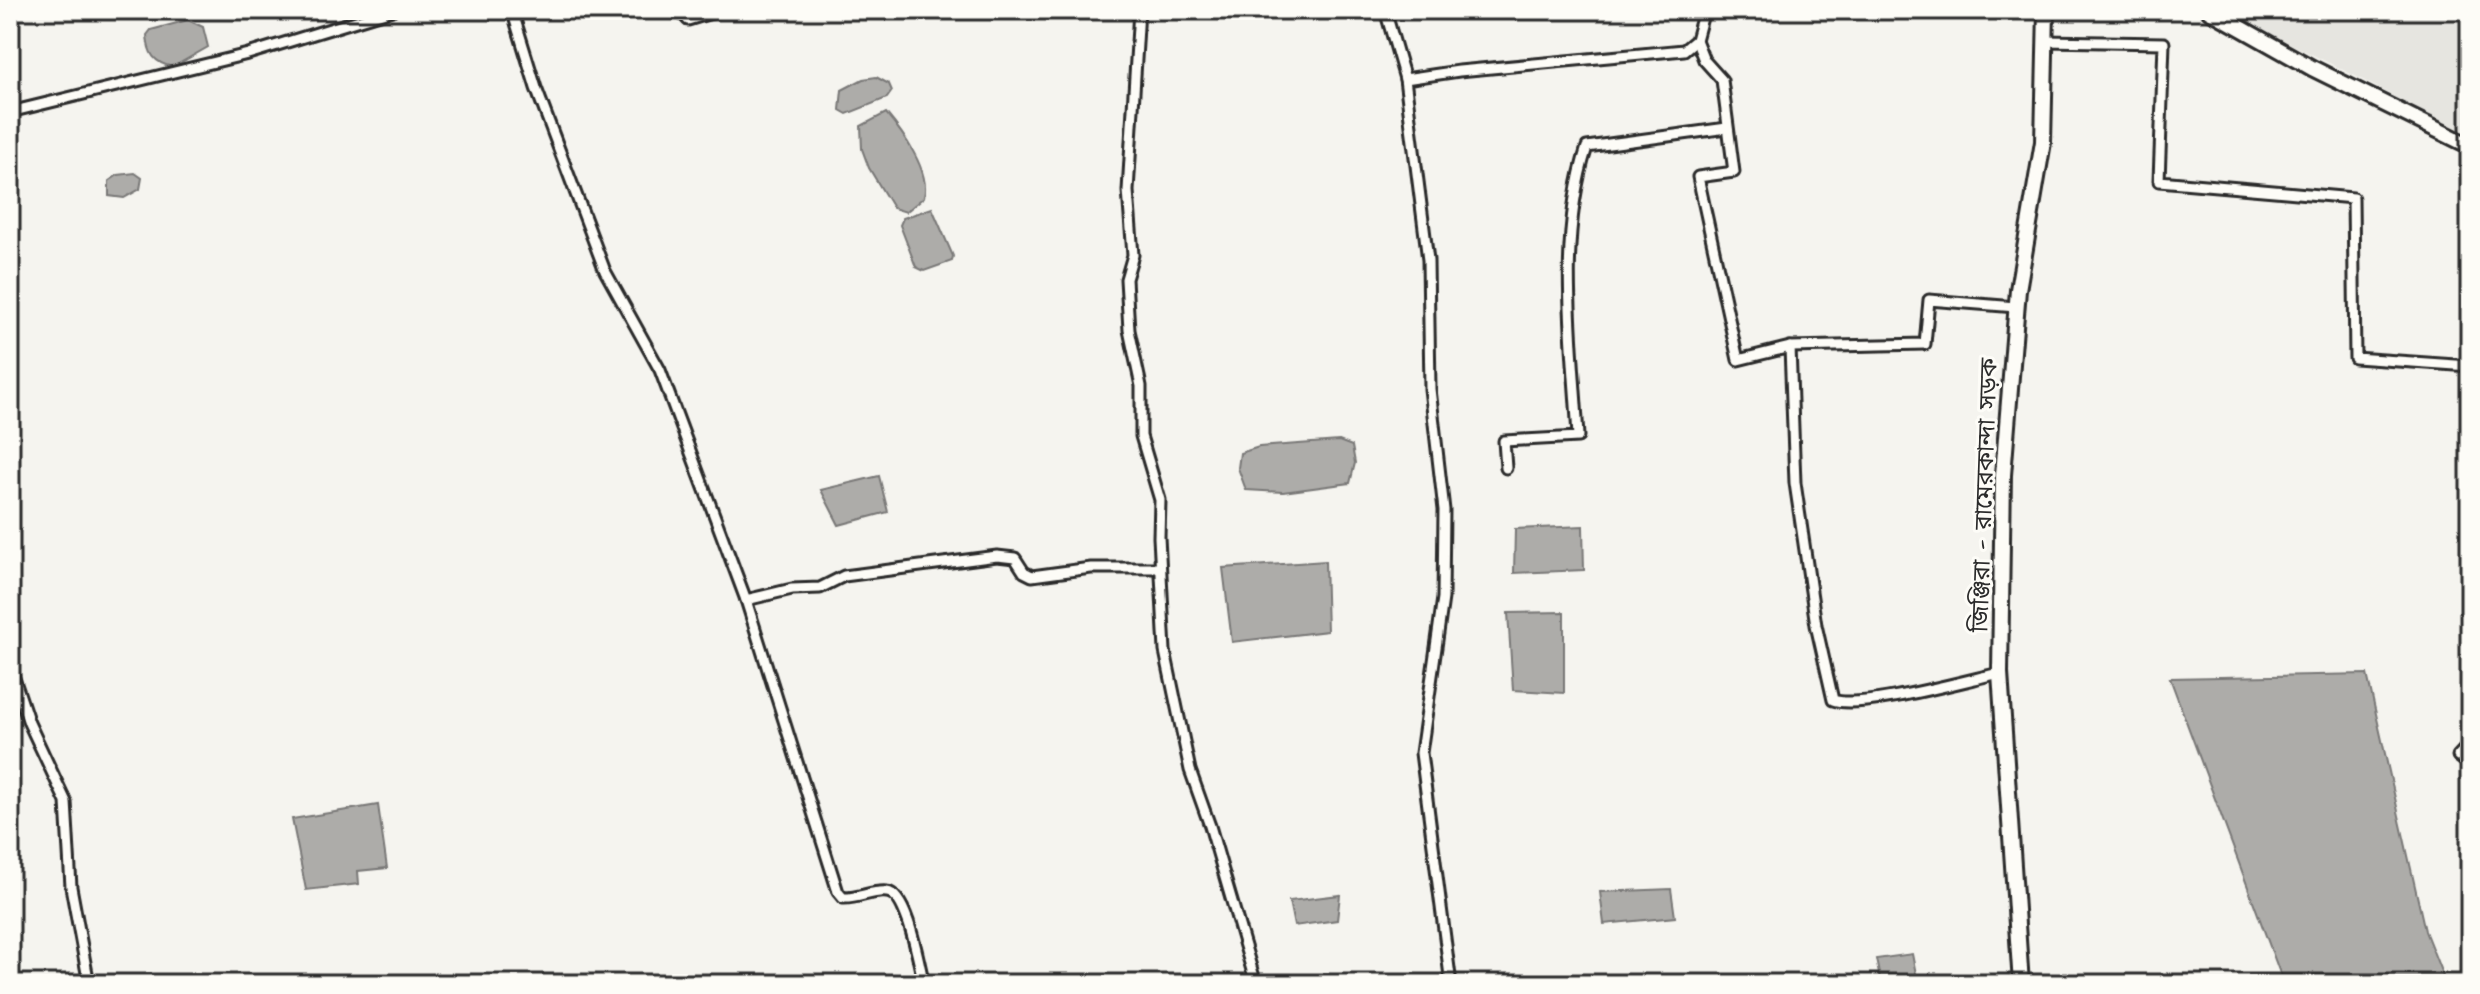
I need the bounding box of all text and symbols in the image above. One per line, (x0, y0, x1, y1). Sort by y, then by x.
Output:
street label: জিঞ্জিরা - রামেরকান্দা সড়ক (1961, 356, 2010, 634)

